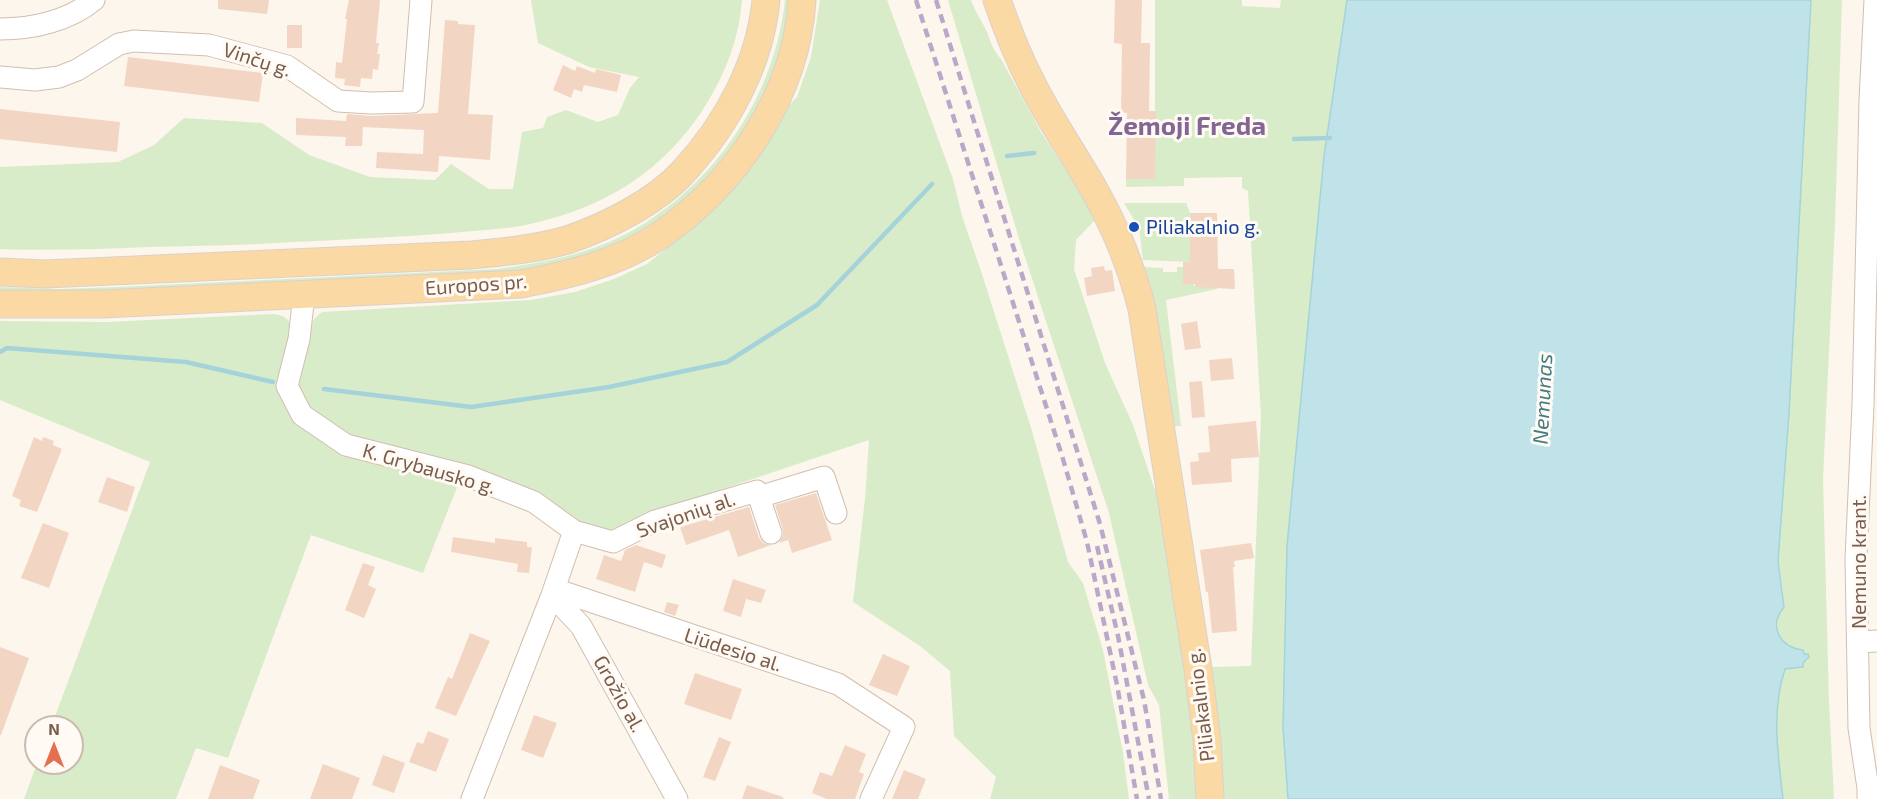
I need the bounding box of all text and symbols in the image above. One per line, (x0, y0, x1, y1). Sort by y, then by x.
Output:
street label: Vinčų g. (220, 38, 294, 82)
district label: Žemoji Freda (1108, 110, 1266, 142)
place label: Piliakalnio g. (1146, 215, 1260, 239)
marker: Piliakalnio g. (1127, 220, 1141, 234)
street label: Europos pr. (424, 269, 528, 301)
water label: Nemunas (1528, 353, 1558, 445)
street label: K. Grybausko g. (360, 439, 498, 499)
street label: Svajonių al. (633, 487, 739, 543)
street label: Nemuno krant. (1847, 495, 1871, 629)
street label: Liūdesio al. (681, 623, 785, 677)
street label: Piliakalnio g. (1182, 647, 1220, 763)
street label: Grožio al. (588, 651, 650, 737)
north arrow (24, 715, 84, 775)
text: N (48, 719, 60, 738)

